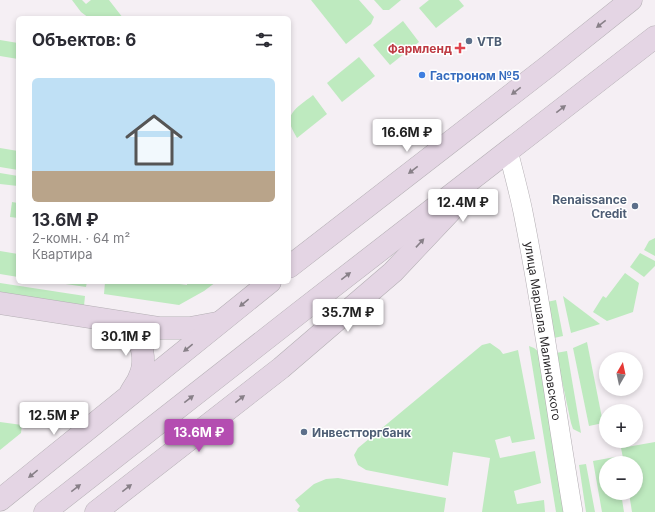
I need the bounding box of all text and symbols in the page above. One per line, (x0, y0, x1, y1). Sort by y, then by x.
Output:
one-way arrow (595, 20, 606, 29)
icon: filters (253, 29, 275, 51)
text: Объектов: 6 (32, 30, 136, 50)
place label: VTB (477, 34, 502, 49)
marker: VTB (464, 36, 474, 46)
place label: Фармленд (388, 41, 452, 56)
marker: Фармленд (455, 43, 465, 53)
place label: Гастроном №5 (430, 68, 520, 83)
marker: Гастроном №5 (417, 70, 427, 80)
one-way arrow (511, 87, 522, 95)
icon: home (118, 104, 190, 176)
one-way arrow (556, 105, 567, 113)
pin: 16.6M ₽ (370, 119, 444, 153)
text: 16.6M ₽ (382, 124, 432, 140)
one-way arrow (408, 166, 419, 174)
pin: 12.4M ₽ (426, 189, 500, 223)
place label: Renaissance Credit (552, 192, 628, 221)
text: 12.4M ₽ (437, 194, 489, 210)
marker: Renaissance Credit (630, 201, 640, 211)
text: 13.6M ₽ (32, 210, 99, 230)
text: 2-комн. · 64 m² (32, 230, 130, 246)
one-way arrow (415, 239, 424, 248)
street label: улица Маршала Малиновского (521, 240, 565, 422)
text: Квартира (32, 246, 93, 262)
one-way arrow (341, 272, 352, 280)
one-way arrow (239, 298, 250, 307)
pin: 35.7M ₽ (311, 299, 385, 333)
text: 35.7M ₽ (322, 304, 374, 320)
pin: 30.1M ₽ (89, 323, 163, 357)
text: 30.1M ₽ (101, 328, 151, 344)
one-way arrow (183, 343, 194, 352)
north arrow (599, 352, 643, 396)
map controls (599, 352, 643, 500)
one-way arrow (183, 395, 194, 403)
one-way arrow (235, 395, 246, 404)
pin: 12.5M ₽ (17, 402, 91, 436)
button: + (599, 404, 643, 448)
text: 12.5M ₽ (28, 407, 80, 423)
pin: 13.6M ₽ (162, 419, 236, 453)
text: 13.6M ₽ (174, 424, 224, 440)
place label: Инвестторгбанк (312, 425, 411, 440)
marker: Инвестторгбанк (299, 427, 309, 437)
button: − (599, 456, 643, 500)
one-way arrow (27, 470, 38, 479)
one-way arrow (70, 483, 81, 492)
one-way arrow (121, 484, 132, 492)

